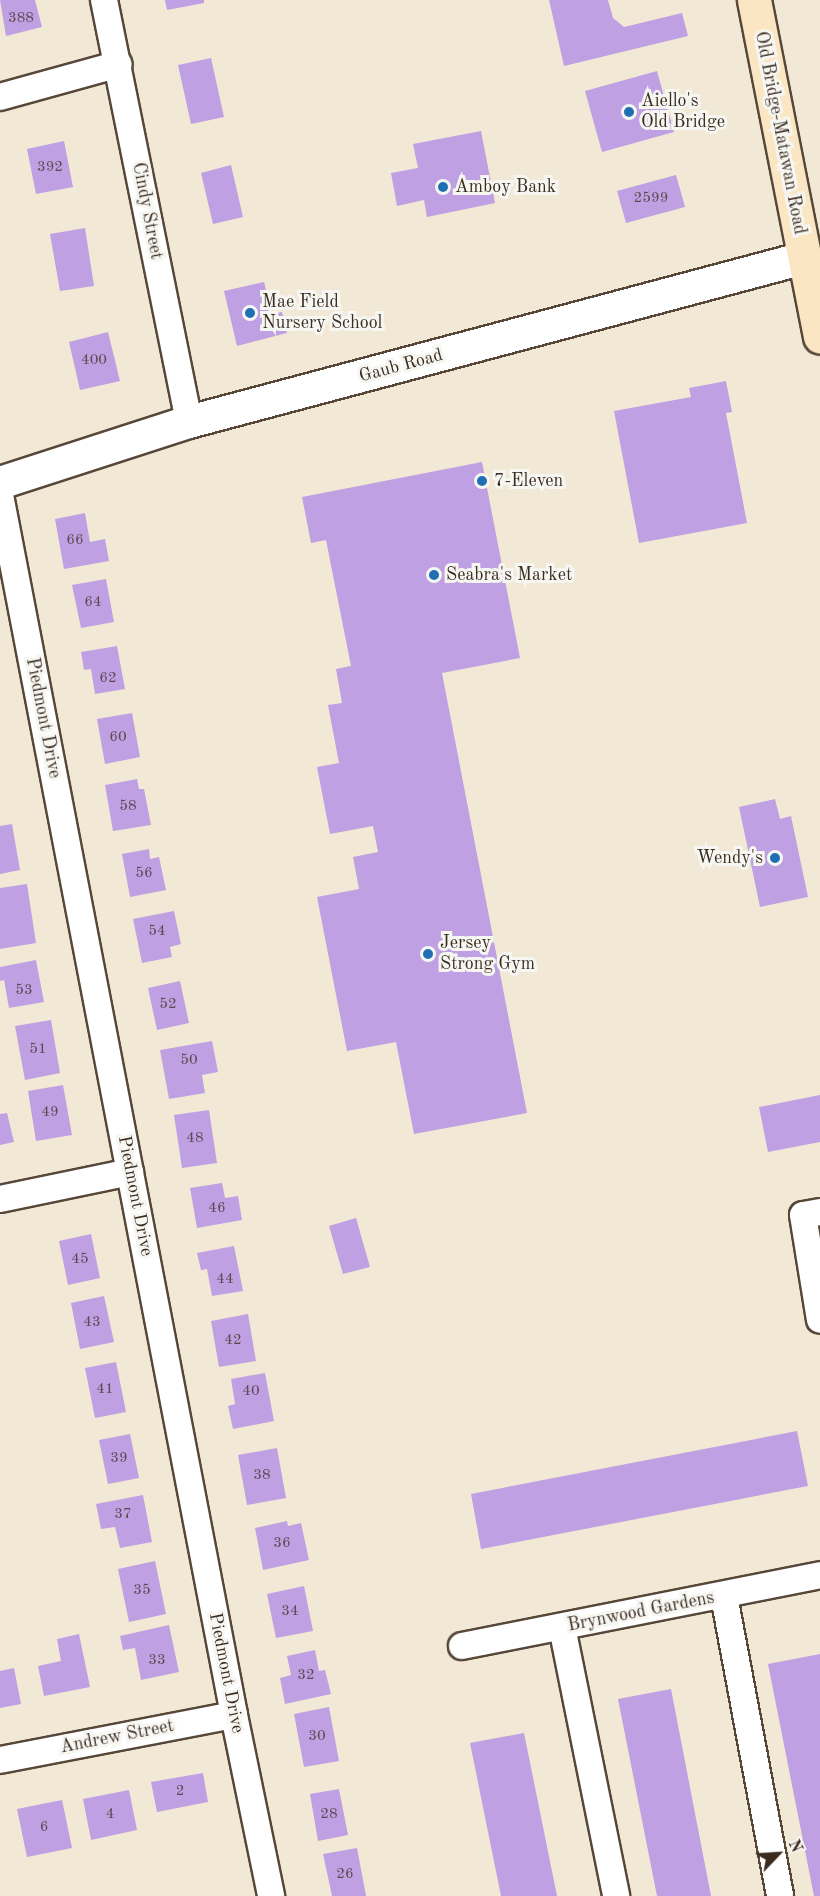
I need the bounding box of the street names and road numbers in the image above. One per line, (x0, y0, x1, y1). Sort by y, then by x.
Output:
street label: Old Bridge-Matawan Road (750, 30, 810, 236)
street label: Cindy Street (127, 161, 167, 261)
street label: Gaub Road (357, 344, 445, 388)
street label: Piedmont Drive (21, 656, 65, 780)
street label: Piedmont Drive (113, 1134, 157, 1258)
street label: Brynwood Gardens (566, 1587, 716, 1637)
street label: Piedmont Drive (204, 1611, 248, 1735)
street label: Andrew Street (58, 1715, 176, 1759)

